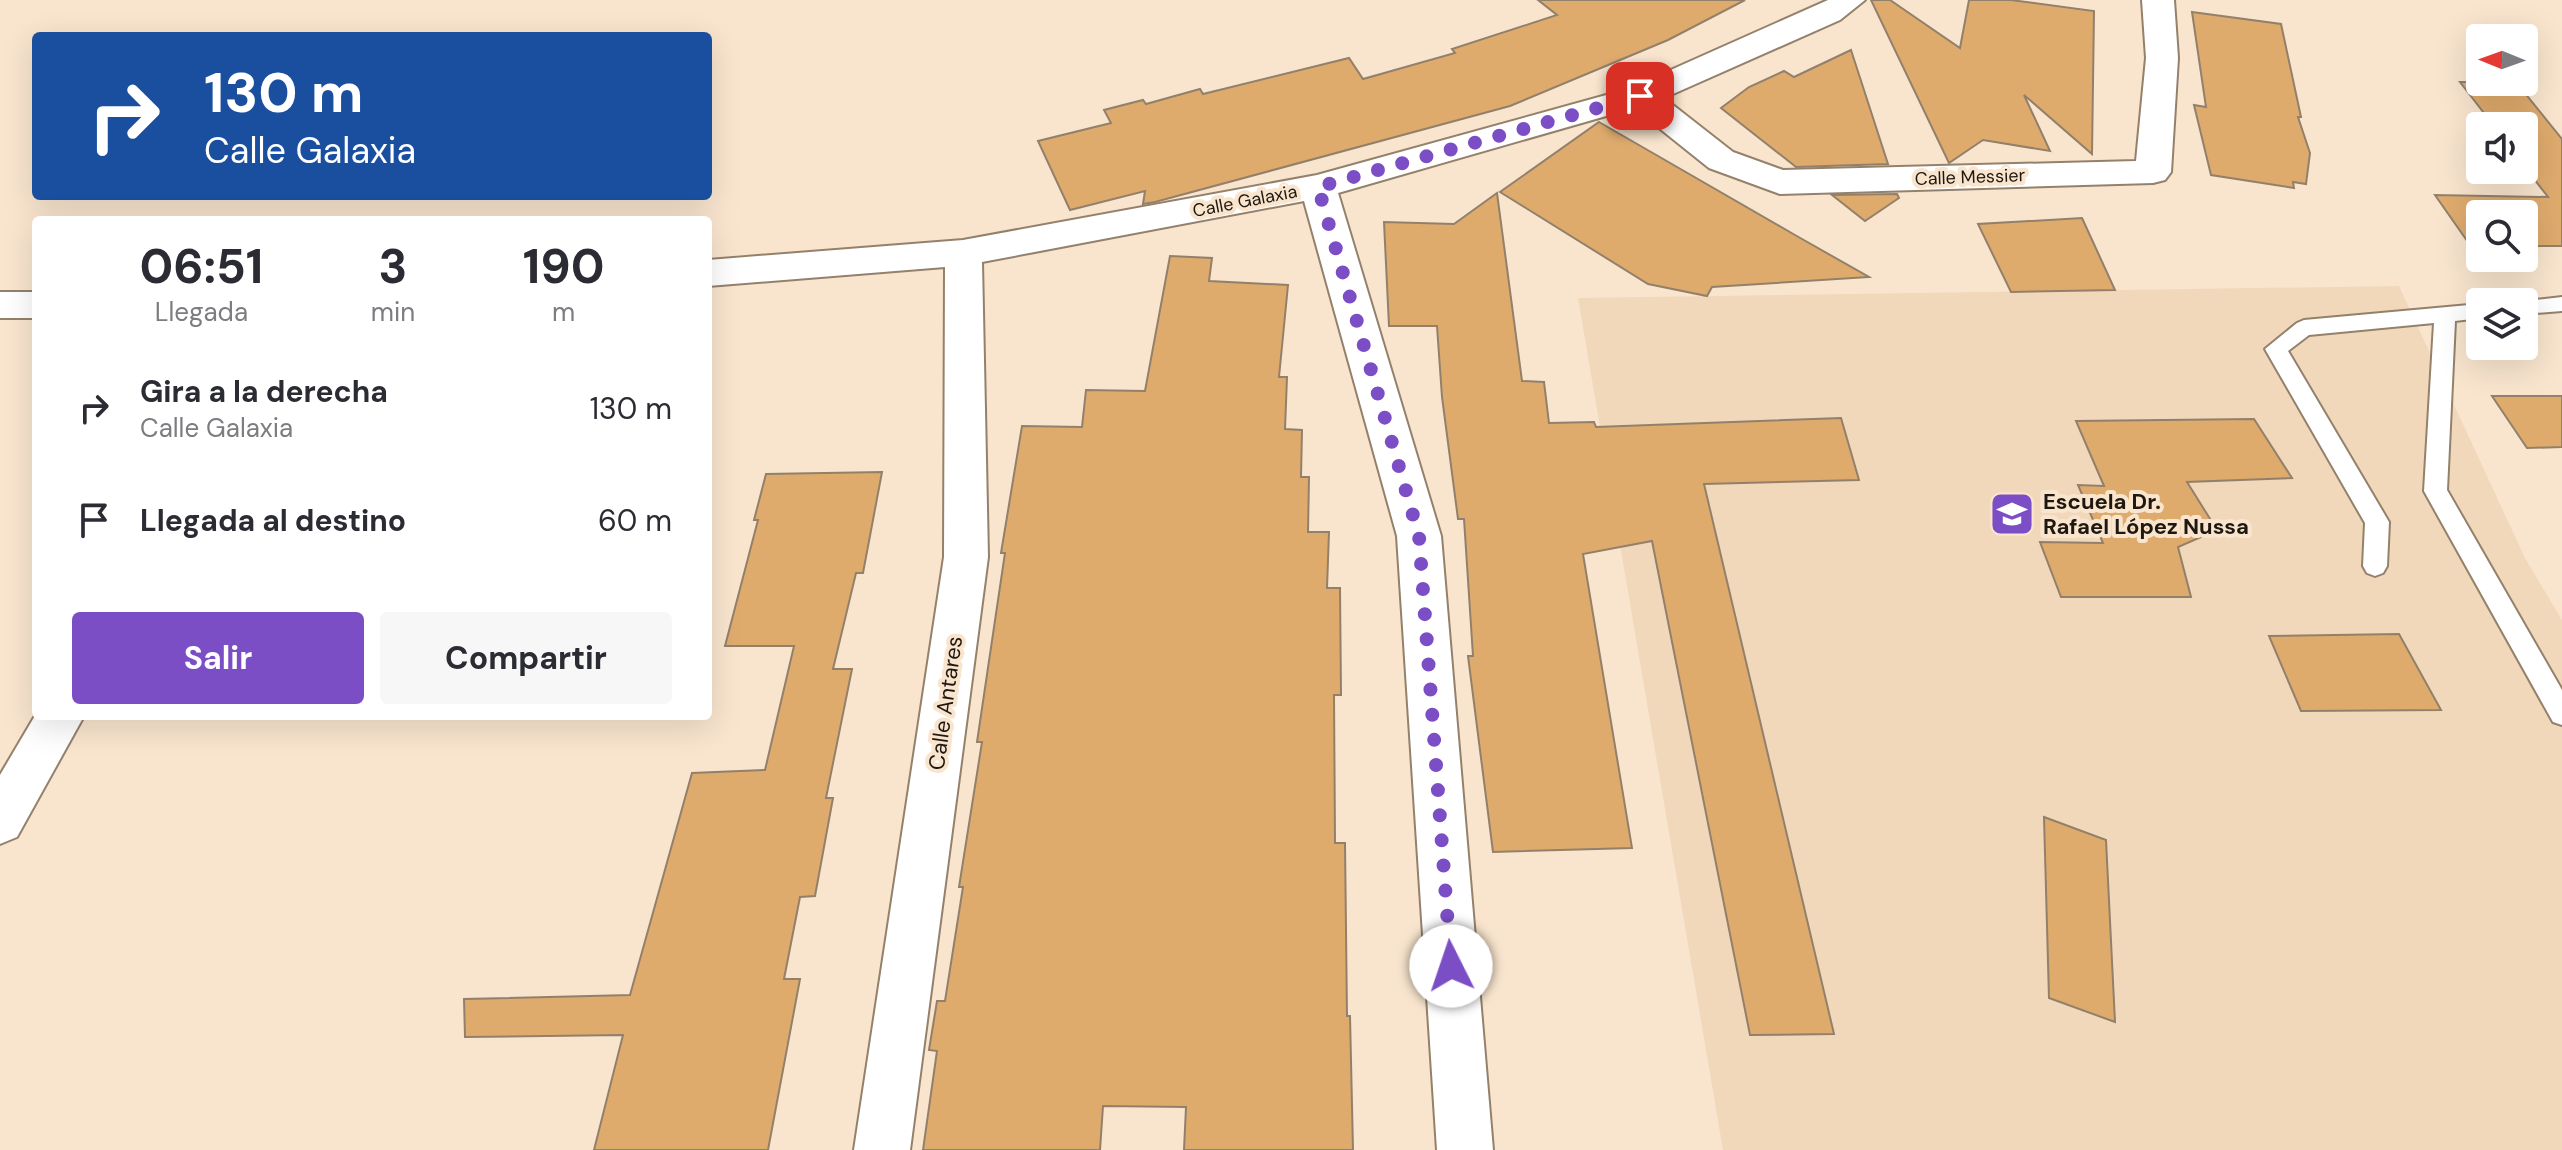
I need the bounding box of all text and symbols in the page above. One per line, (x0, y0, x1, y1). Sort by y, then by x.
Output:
north arrow (2466, 24, 2538, 96)
map controls (2466, 24, 2538, 360)
text: 130 m (204, 56, 363, 129)
pin (1606, 62, 1674, 130)
icon: right (72, 64, 176, 168)
icon: arrive (1618, 74, 1662, 118)
button: sound (2466, 112, 2538, 184)
text: Calle Galaxia (204, 127, 416, 174)
street label: Calle Messier (1914, 163, 2026, 191)
street label: Calle Galaxia (1191, 179, 1299, 223)
button: search (2466, 200, 2538, 272)
text: 06:51 (140, 235, 263, 298)
text: 3 (379, 235, 407, 298)
text: 190 (523, 235, 604, 298)
button: layers (2466, 288, 2538, 360)
text: Llegada (155, 295, 248, 329)
text: min (371, 295, 415, 329)
text: m (552, 295, 575, 329)
text: Gira a la derecha (140, 372, 388, 411)
icon: right (72, 386, 116, 430)
text: 130 m (590, 389, 672, 428)
text: Calle Galaxia (140, 411, 293, 445)
place label: Escuela Dr. Rafael López Nussa (2043, 487, 2249, 541)
school or university icon: Escuela Dr. Rafael López Nussa (1988, 490, 2036, 538)
icon: arrive (72, 498, 116, 542)
text: Llegada al destino (140, 501, 406, 540)
text: 60 m (598, 501, 672, 540)
button: Salir (72, 612, 364, 704)
button: Compartir (380, 612, 672, 704)
street label: Calle Antares (922, 634, 969, 772)
position arrow (1409, 924, 1493, 1008)

